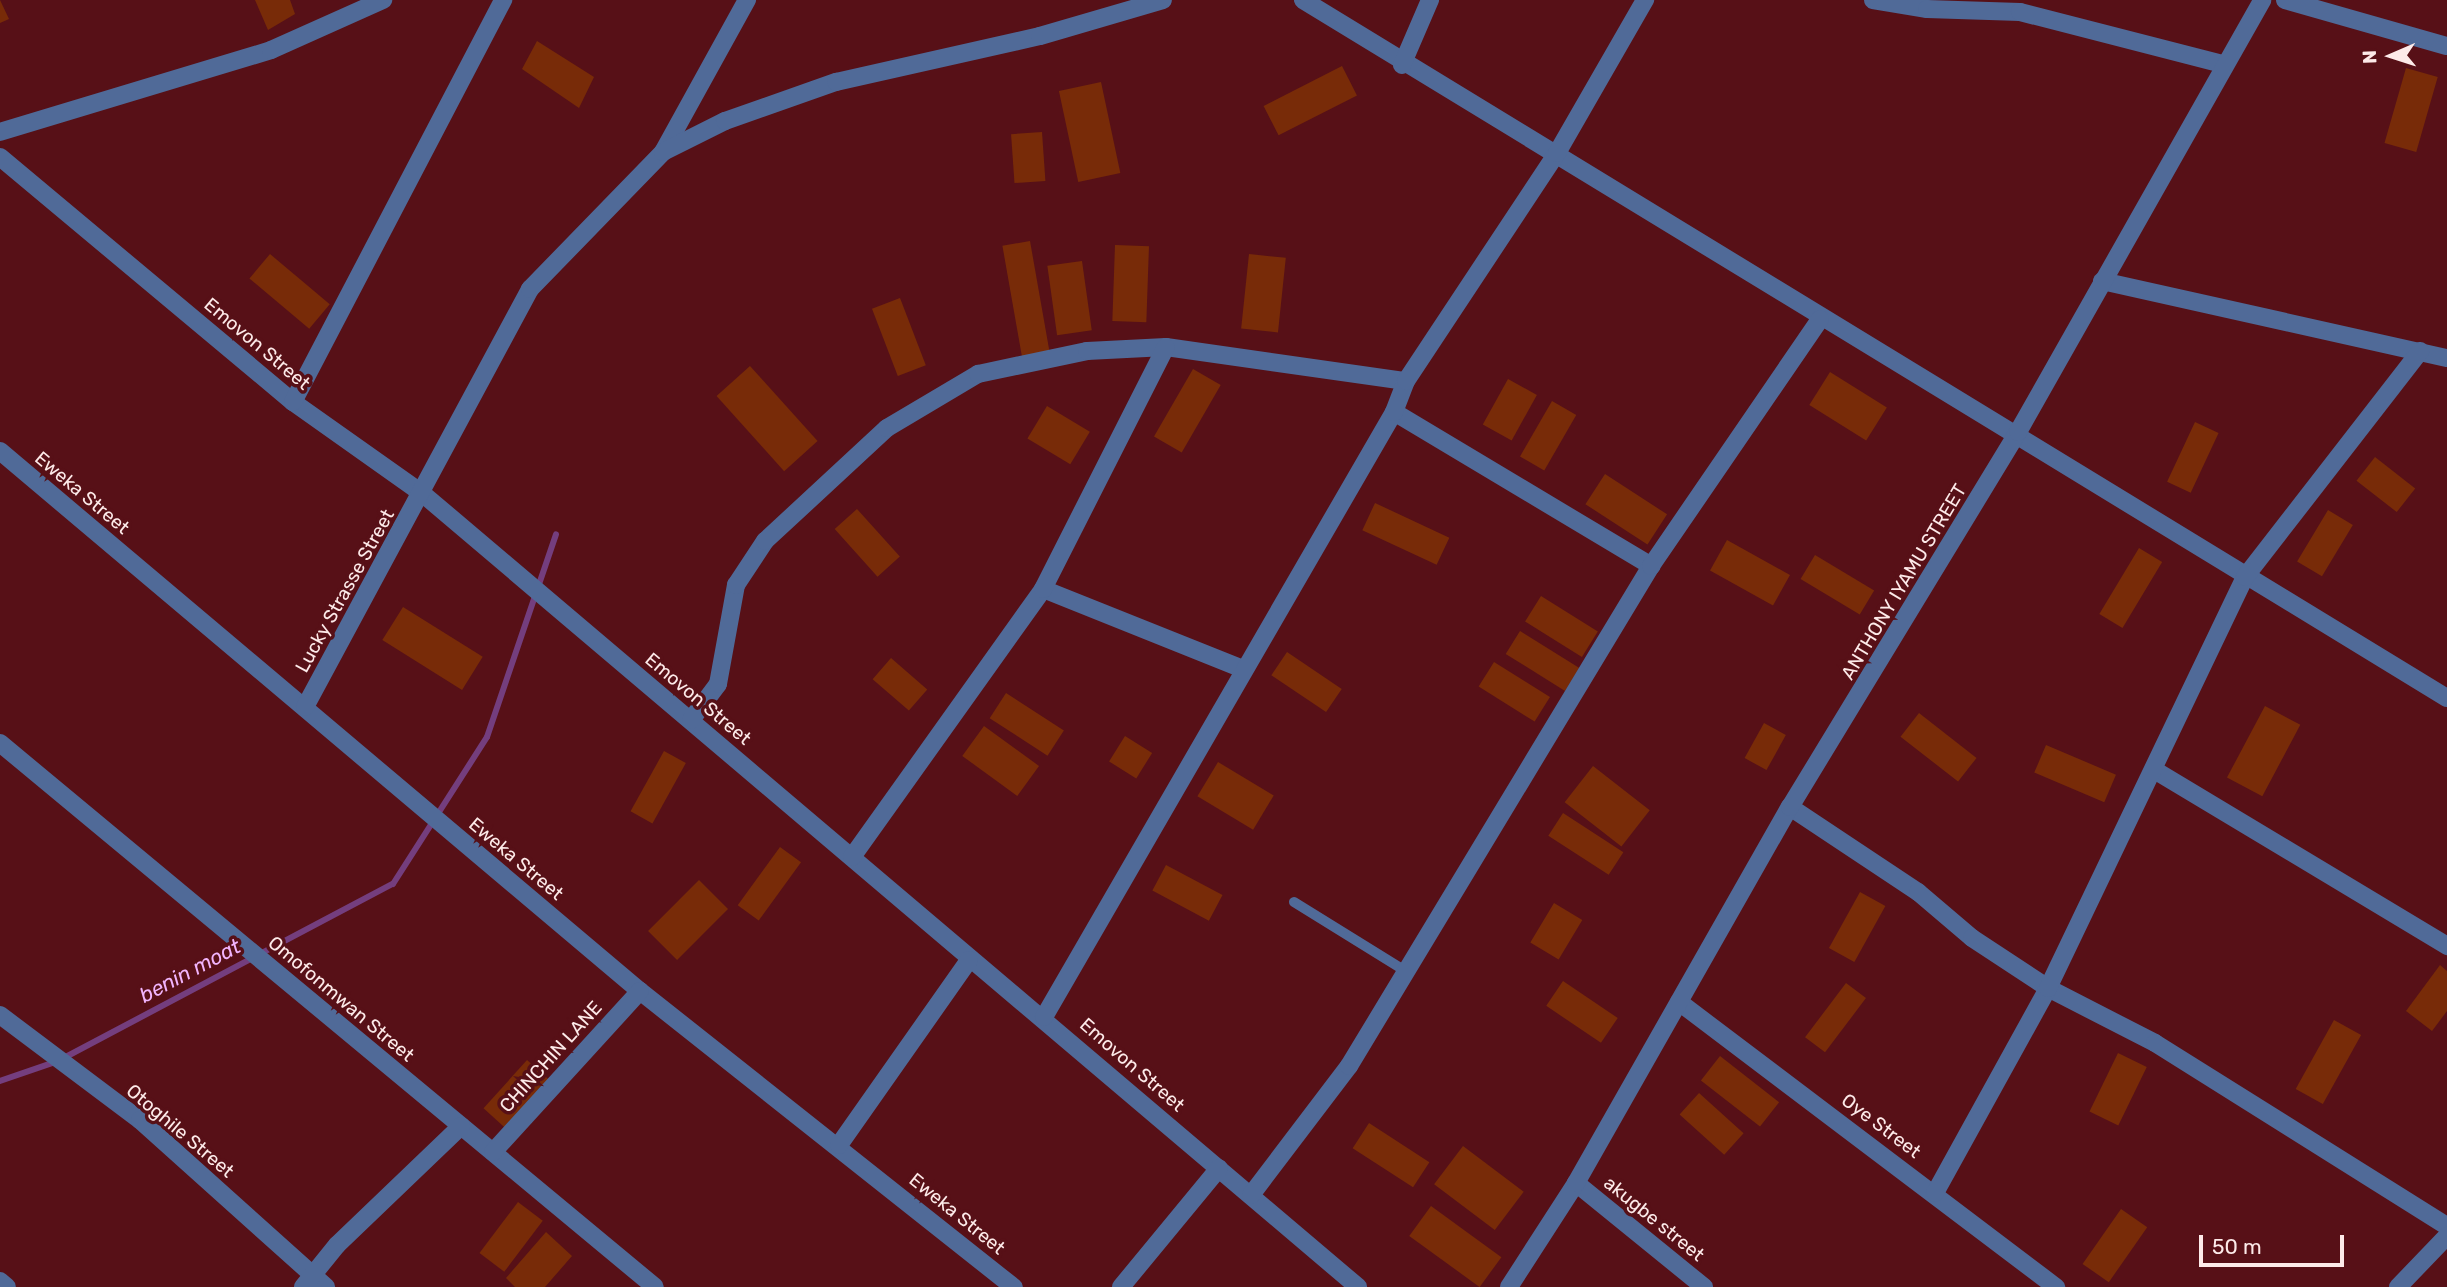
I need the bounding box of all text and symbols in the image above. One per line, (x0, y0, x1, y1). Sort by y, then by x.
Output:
north arrow (2356, 21, 2426, 91)
text: N (2358, 50, 2381, 65)
street label: Emovon Street (199, 293, 315, 395)
street label: Eweka Street (30, 447, 134, 539)
street label: ANTHONY IYAMU STREET (1836, 480, 1972, 684)
street label: Lucky Strasse Street (291, 505, 399, 677)
street label: Emovon Street (640, 648, 756, 750)
street label: Eweka Street (464, 813, 568, 905)
street label: Omofonmwan Street (263, 931, 419, 1067)
water label: benin moat (135, 934, 245, 1008)
street label: CHINCHIN LANE (495, 997, 607, 1117)
street label: Emovon Street (1075, 1013, 1189, 1117)
street label: Otoghile Street (122, 1079, 238, 1183)
street label: Oye Street (1837, 1089, 1925, 1163)
street label: Eweka Street (905, 1168, 1009, 1260)
street label: akugbe street (1599, 1172, 1709, 1266)
scale bar (2202, 1220, 2347, 1264)
text: 50 m (2212, 1234, 2262, 1259)

